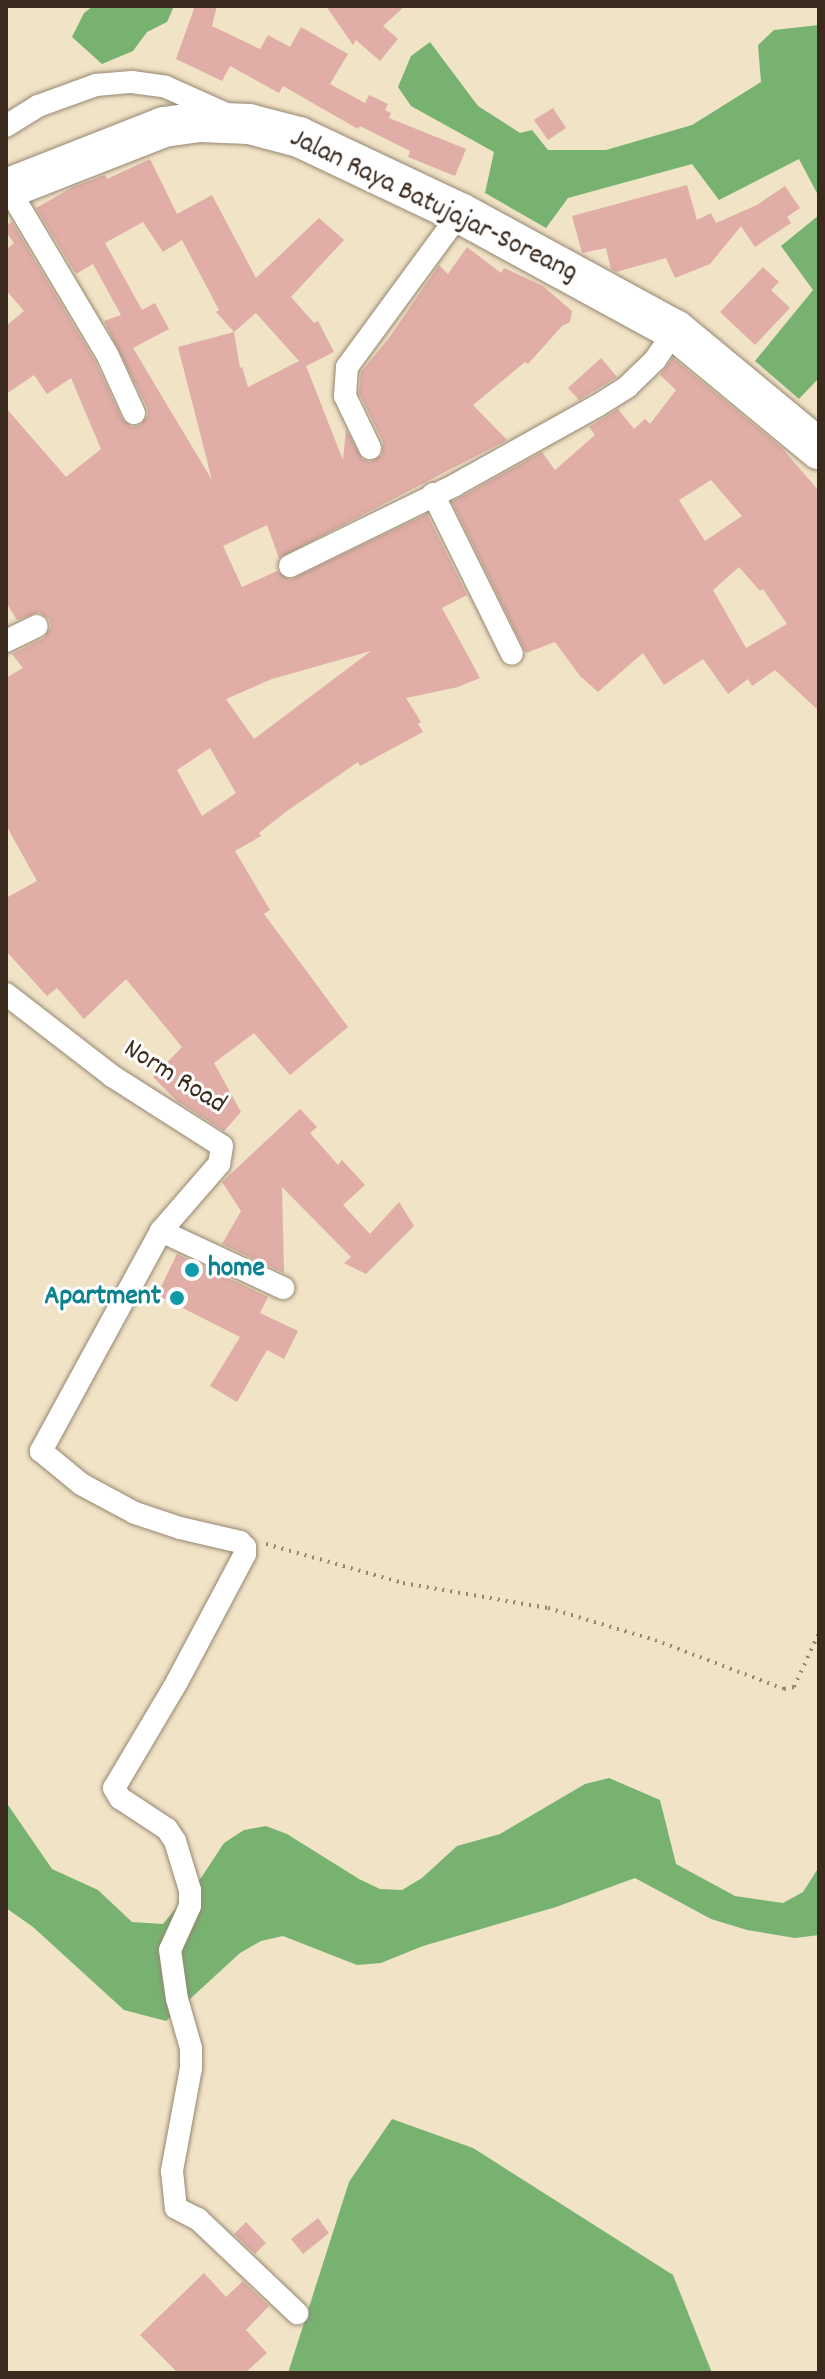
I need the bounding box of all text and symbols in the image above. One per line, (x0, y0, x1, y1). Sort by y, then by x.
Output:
street label: Jalan Raya Batujajar-Soreang (284, 123, 582, 291)
street label: Norm Road (116, 1033, 232, 1123)
place label: home (208, 1253, 265, 1287)
marker: home (183, 1261, 201, 1279)
place label: Apartment (44, 1281, 161, 1315)
marker: Apartment (168, 1289, 186, 1307)

